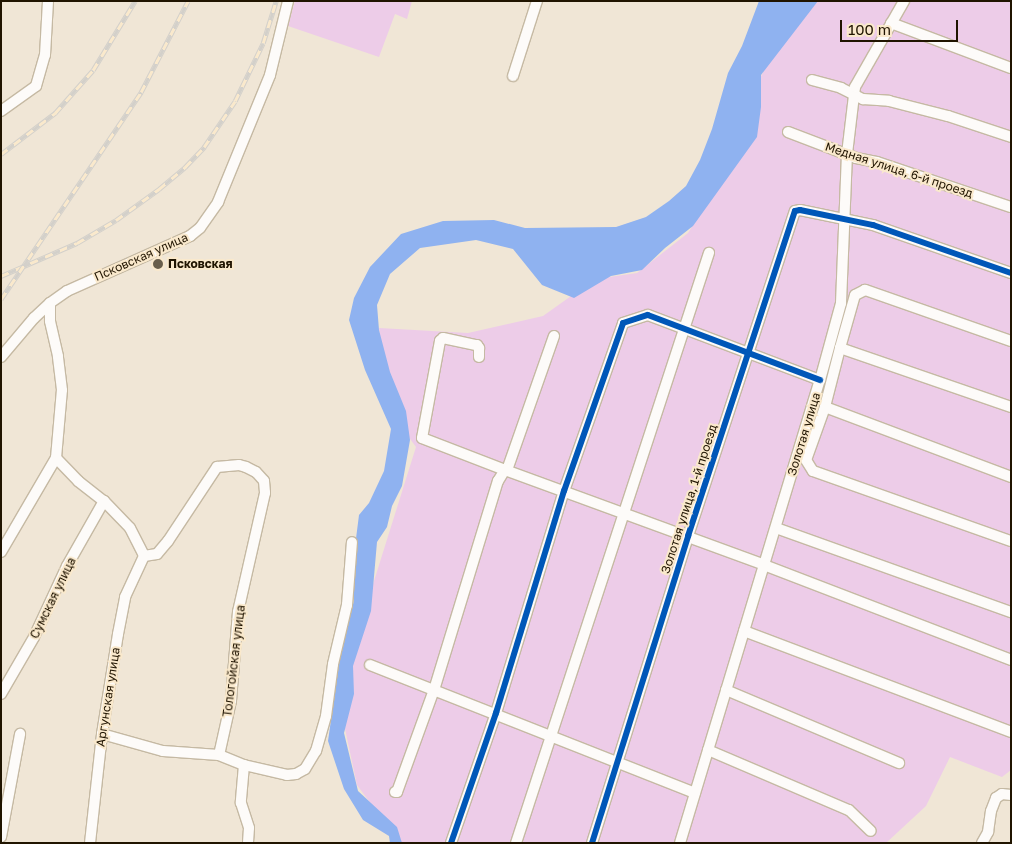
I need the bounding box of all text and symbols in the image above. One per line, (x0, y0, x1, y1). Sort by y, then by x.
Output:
scale bar (842, 10, 960, 42)
text: 100 m (848, 20, 891, 38)
street label: Медная улица, 6-й проезд (823, 139, 975, 201)
street label: Псковская улица (92, 230, 190, 284)
place label: Псковская (168, 257, 232, 271)
marker: Псковская (152, 258, 164, 270)
street label: Золотая улица (785, 391, 823, 477)
street label: Золотая улица, 1-й проезд (658, 423, 720, 575)
street label: Сумская улица (27, 555, 79, 641)
street label: Тологойская улица (220, 604, 248, 718)
street label: Аргунская улица (93, 646, 123, 748)

